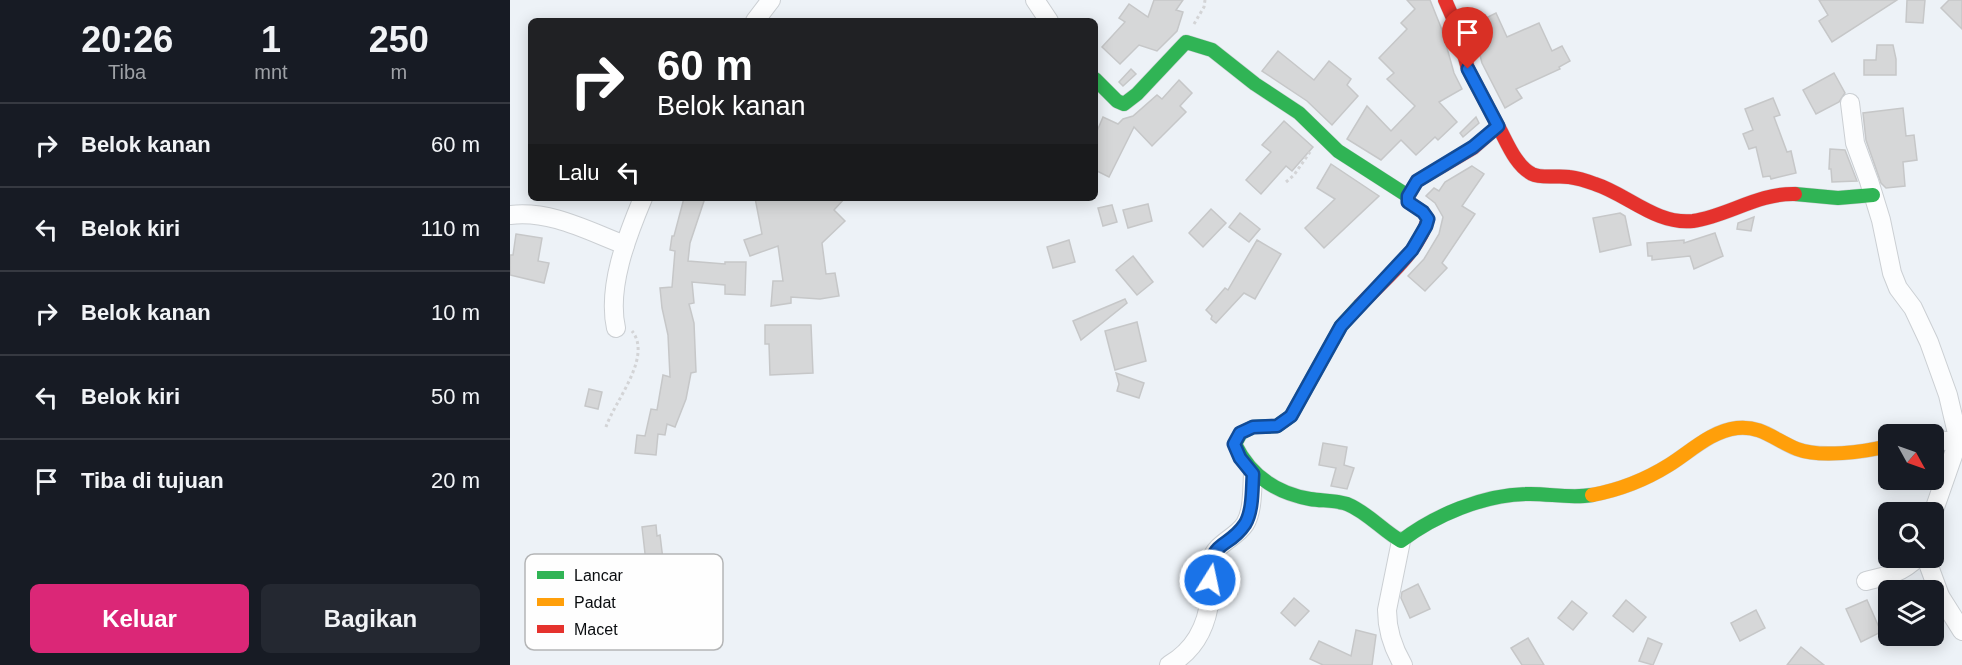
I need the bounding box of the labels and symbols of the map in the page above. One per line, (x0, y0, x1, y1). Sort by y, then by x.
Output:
pin (1442, 7, 1493, 69)
north arrow (1878, 424, 1944, 490)
position arrow (1178, 548, 1242, 612)
legend (525, 554, 723, 650)
text: Lancar (574, 567, 624, 584)
text: Padat (574, 594, 616, 611)
text: Macet (574, 621, 618, 638)

